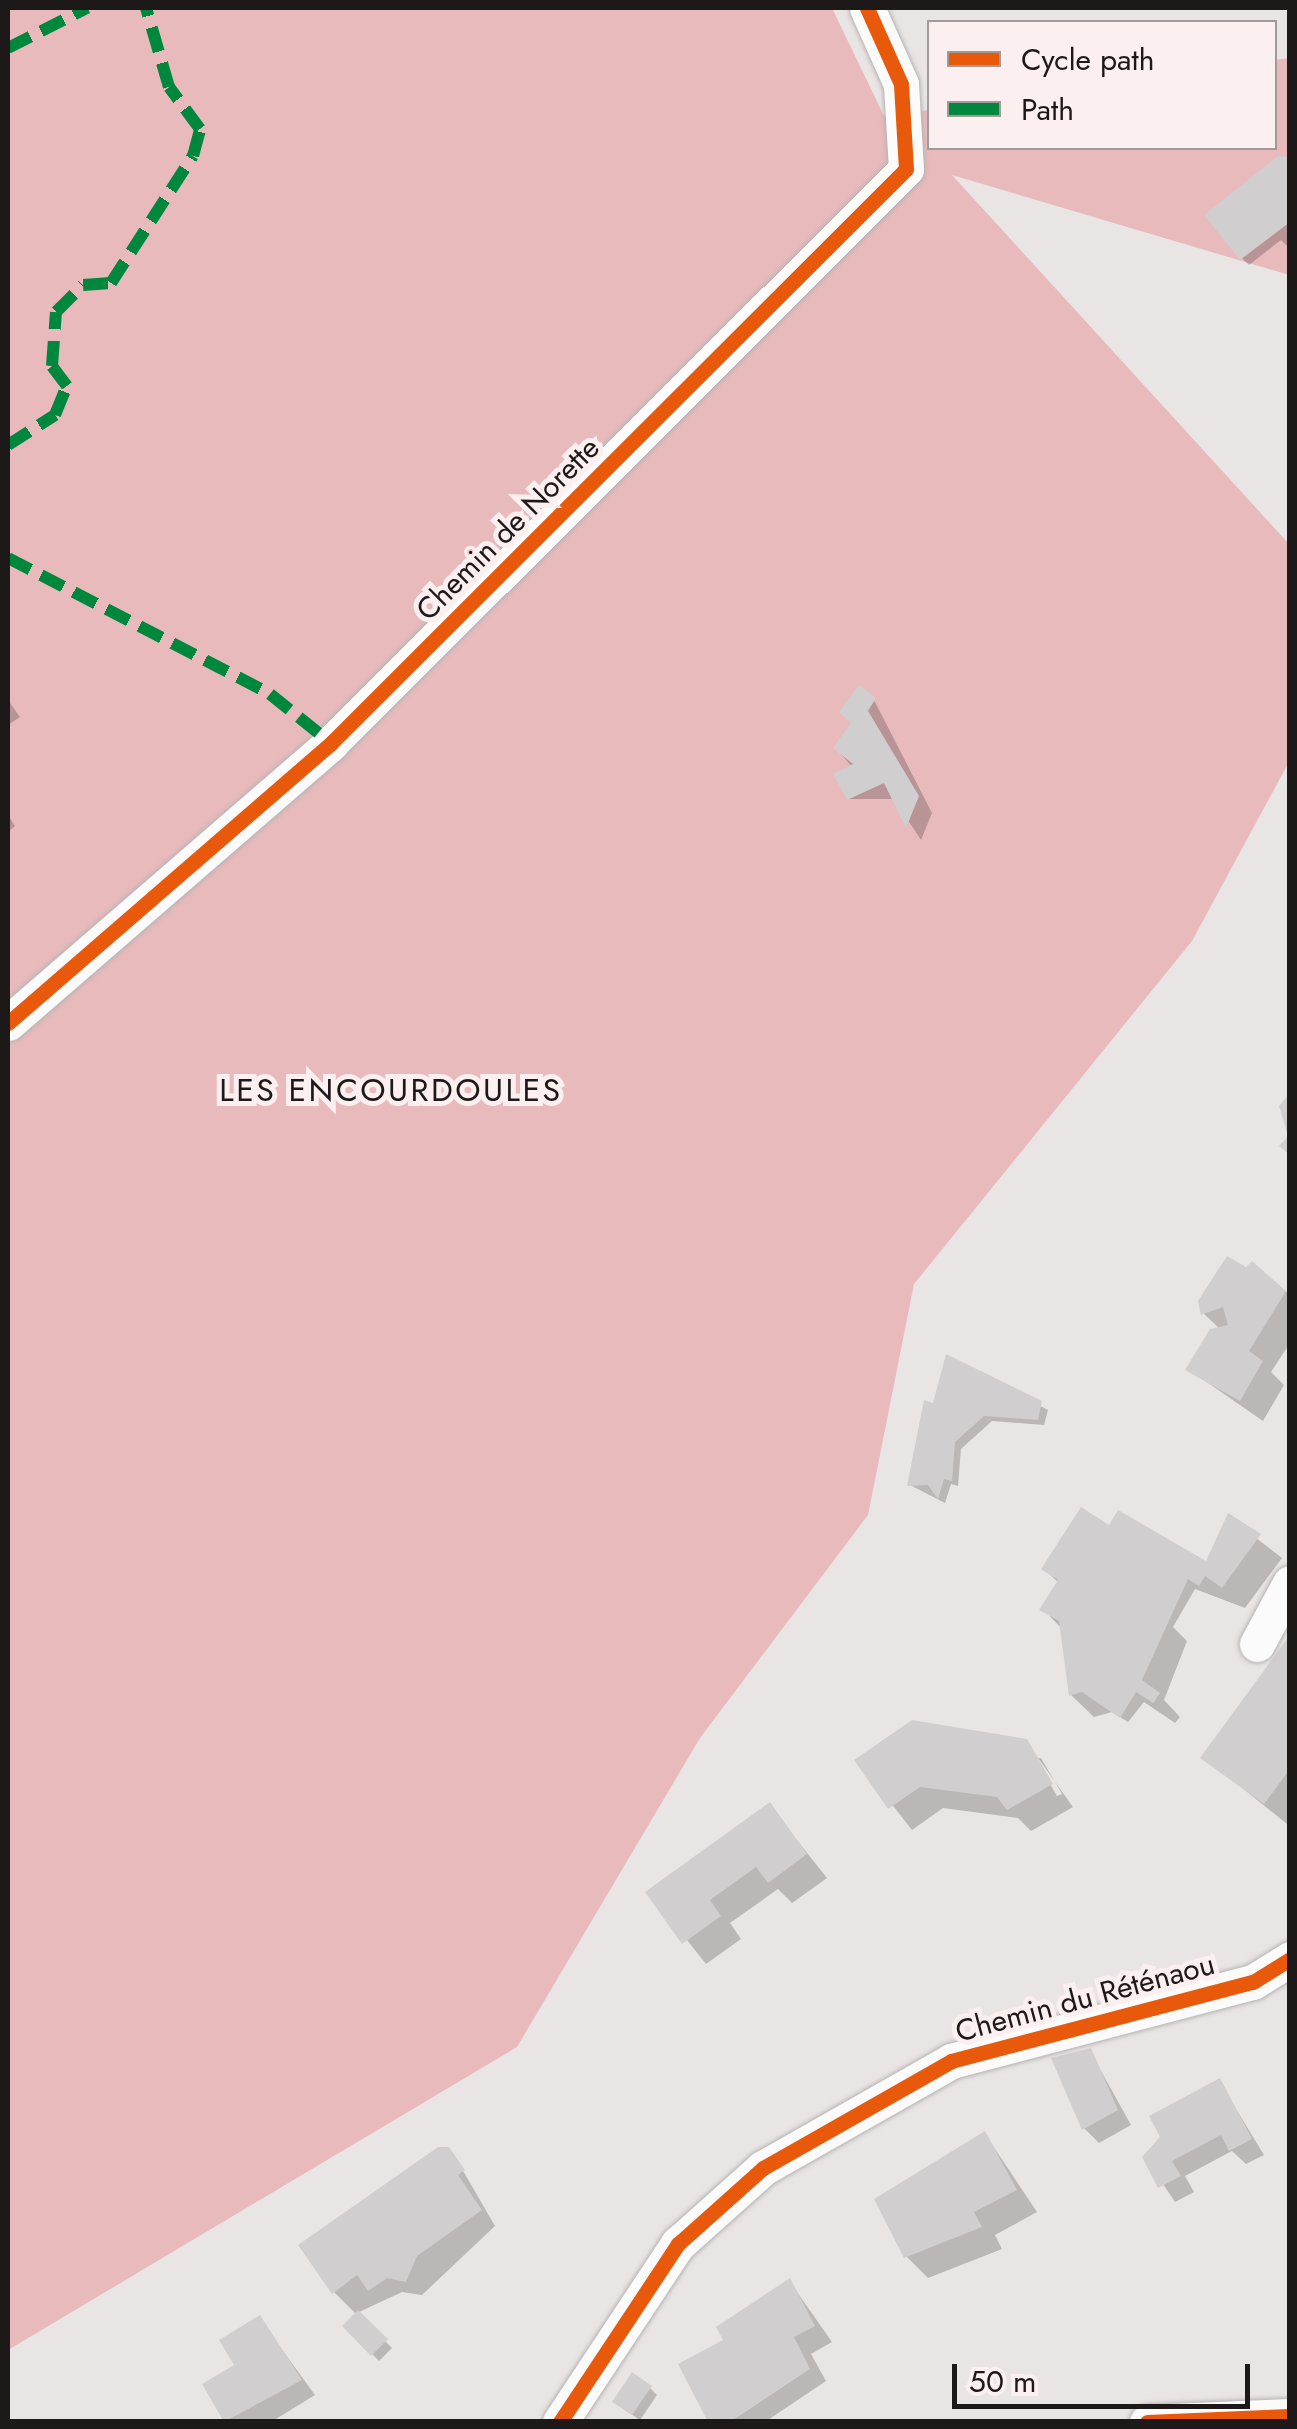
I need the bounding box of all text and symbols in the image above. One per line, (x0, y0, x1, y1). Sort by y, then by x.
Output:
legend (927, 20, 1277, 150)
text: Cycle path (1021, 38, 1154, 81)
text: Path (1021, 88, 1074, 131)
street label: Chemin de Norette (409, 430, 607, 628)
district label: LES ENCOURDOULES (219, 1071, 563, 1109)
street label: Chemin du Réténaou (952, 1946, 1218, 2050)
scale bar (957, 2344, 1254, 2406)
text: 50 m (969, 2360, 1036, 2403)

